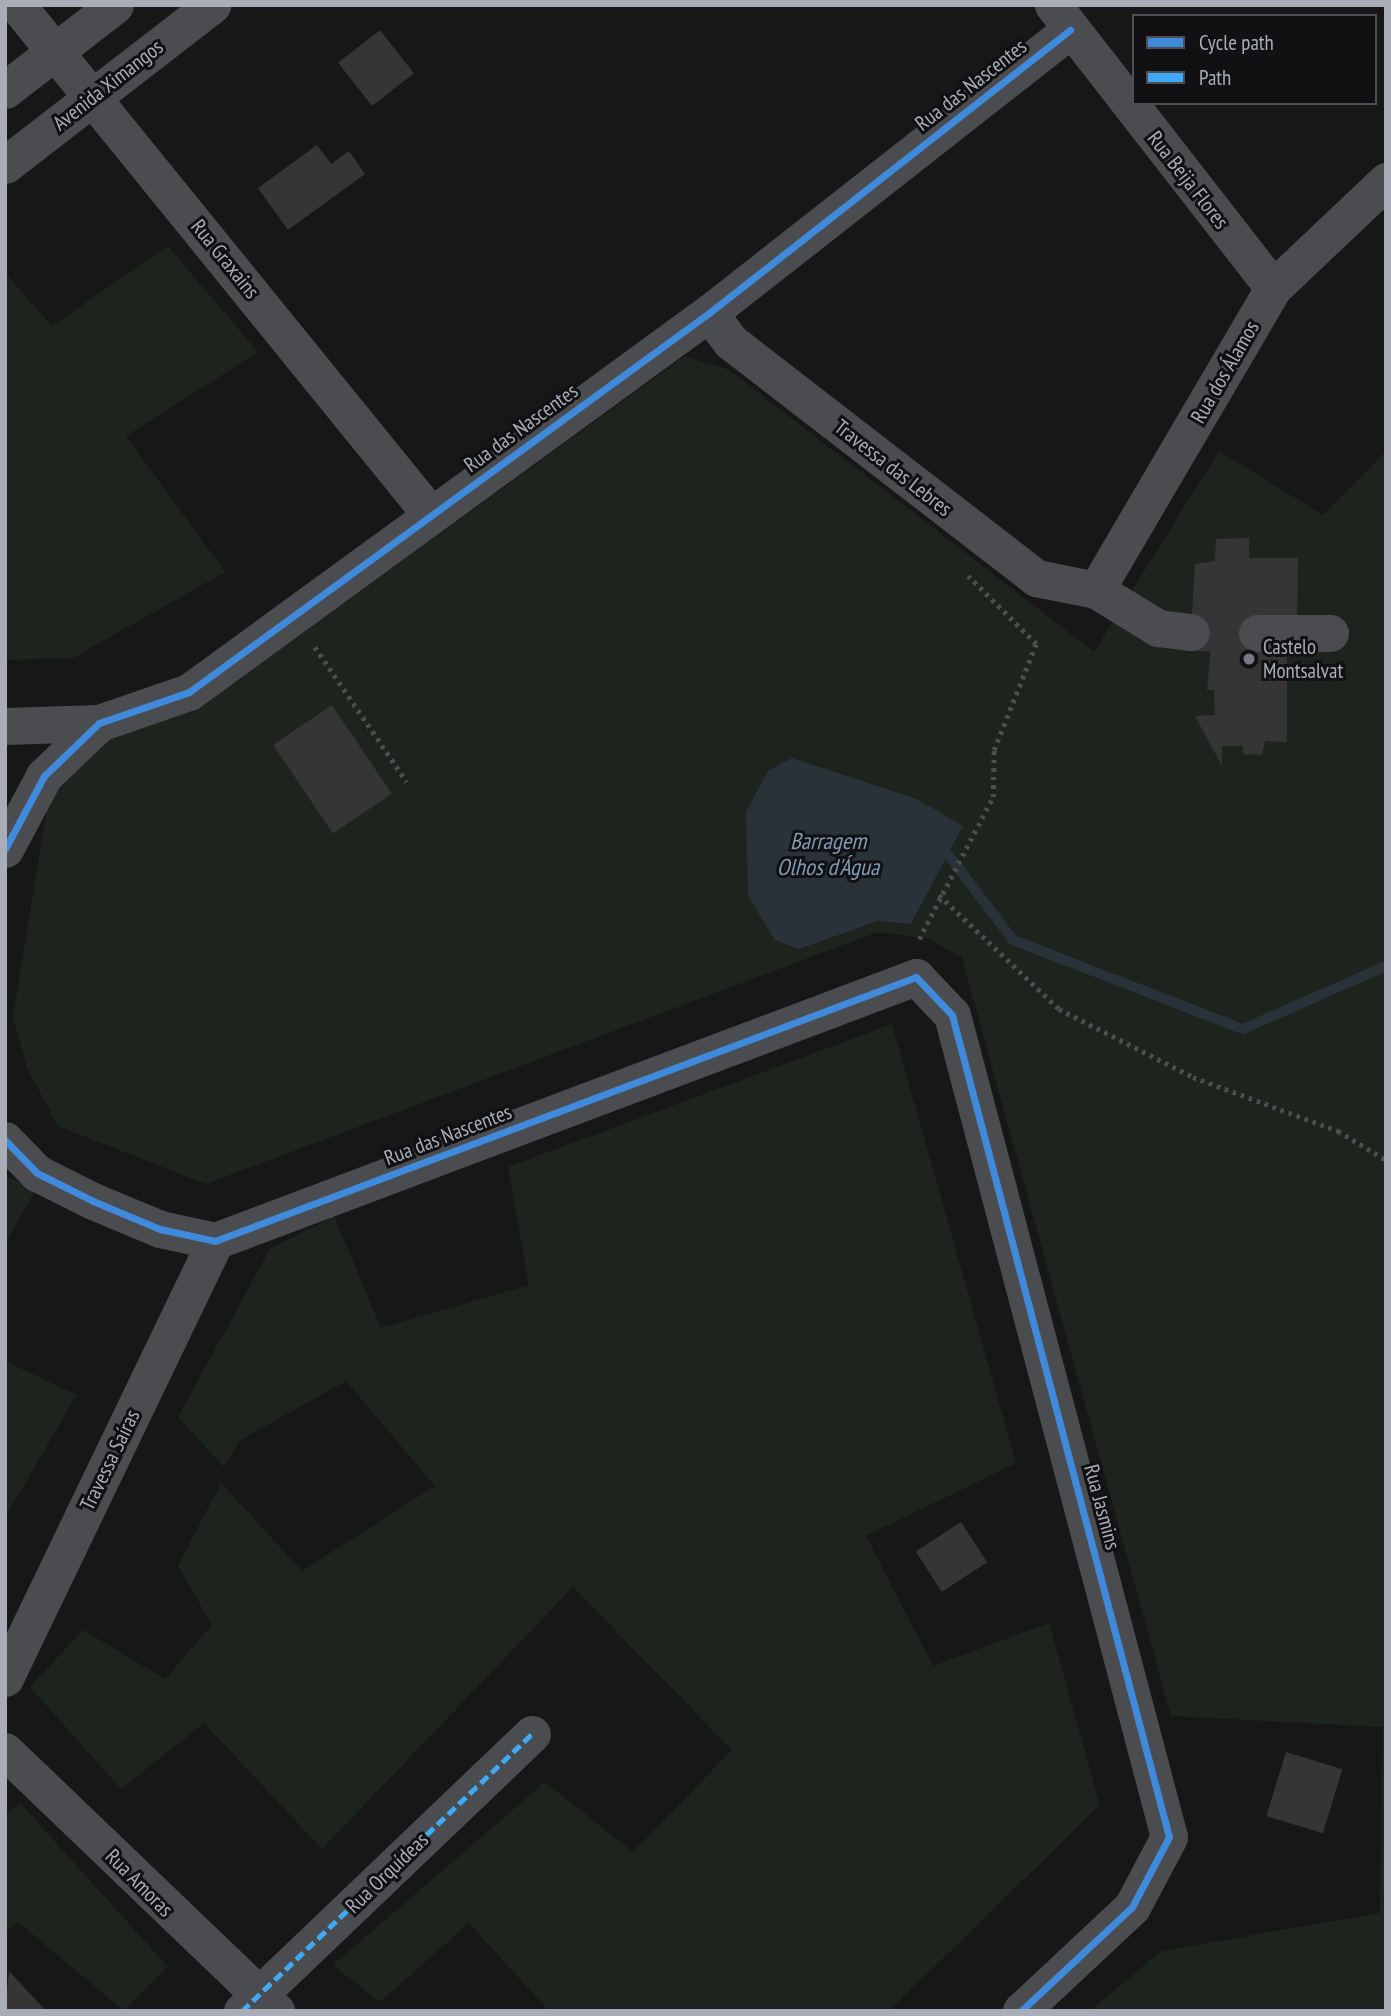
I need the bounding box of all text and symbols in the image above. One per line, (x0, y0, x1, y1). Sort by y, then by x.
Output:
legend (1132, 14, 1377, 105)
text: Cycle path (1199, 29, 1274, 56)
street label: Avenida Ximangos (48, 34, 168, 136)
street label: Rua das Nascentes (910, 34, 1032, 136)
text: Path (1199, 64, 1231, 91)
street label: Rua Beija Flores (1142, 126, 1234, 234)
street label: Rua Graxains (185, 214, 265, 304)
street label: Rua dos Álamos (1185, 316, 1265, 428)
street label: Rua das Nascentes (459, 378, 583, 478)
street label: Travessa das Lebres (829, 414, 957, 522)
place label: Castelo Montsalvat (1263, 634, 1343, 684)
marker: Castelo Montsalvat (1241, 651, 1257, 667)
water label: Barragem Olhos d'Água (777, 827, 879, 881)
street label: Rua das Nascentes (381, 1099, 515, 1171)
street label: Travessa Saíras (75, 1406, 145, 1514)
street label: Rua Jasmins (1079, 1462, 1125, 1552)
street label: Rua Orquídeas (340, 1827, 434, 1919)
street label: Rua Amoras (100, 1844, 178, 1922)

